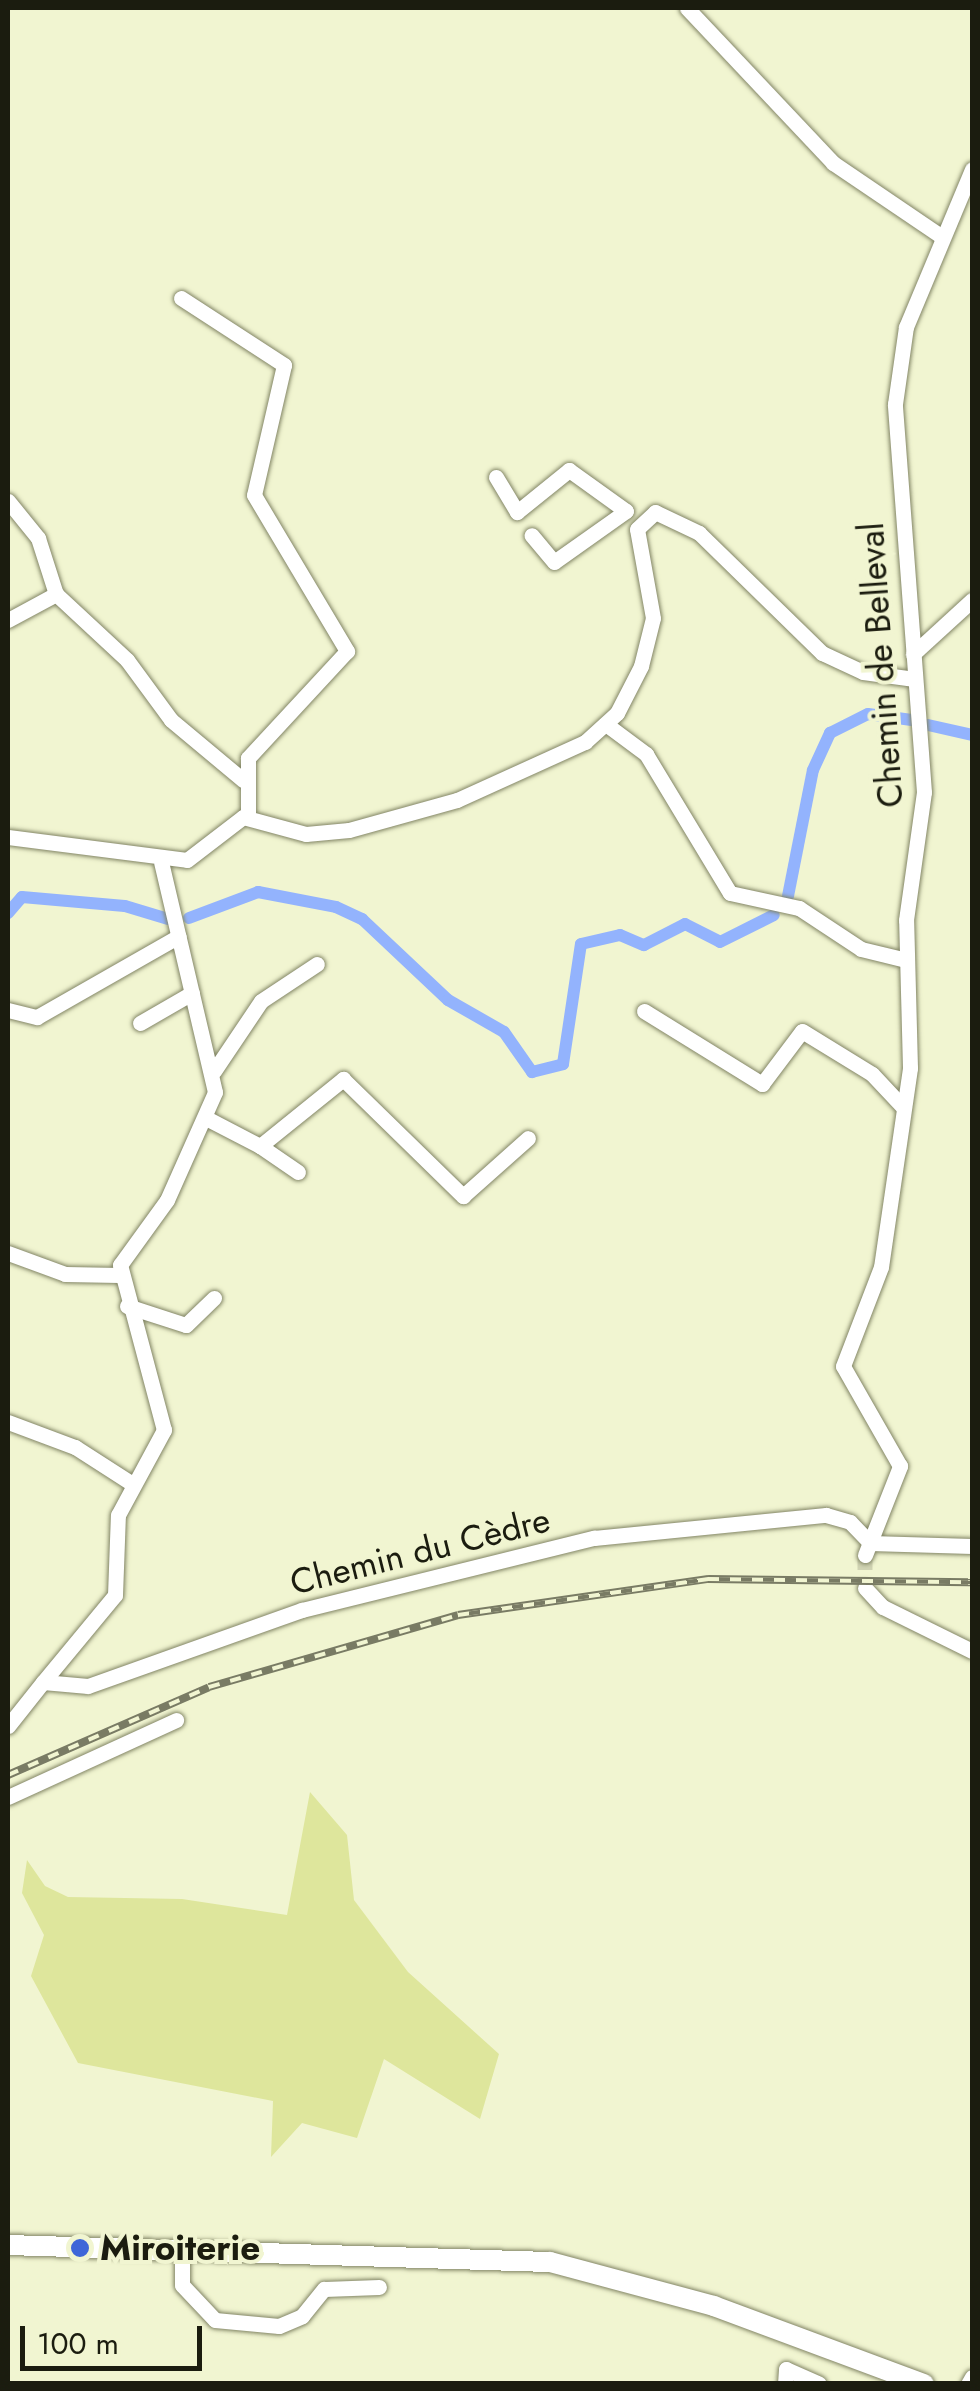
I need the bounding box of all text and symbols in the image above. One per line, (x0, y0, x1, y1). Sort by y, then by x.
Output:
street label: Chemin de Belleval (850, 521, 912, 809)
street label: Chemin du Cèdre (286, 1498, 554, 1604)
place label: Miroiterie (100, 2227, 260, 2269)
marker: Miroiterie (69, 2237, 91, 2259)
scale bar (25, 2306, 208, 2368)
text: 100 m (37, 2322, 119, 2365)

